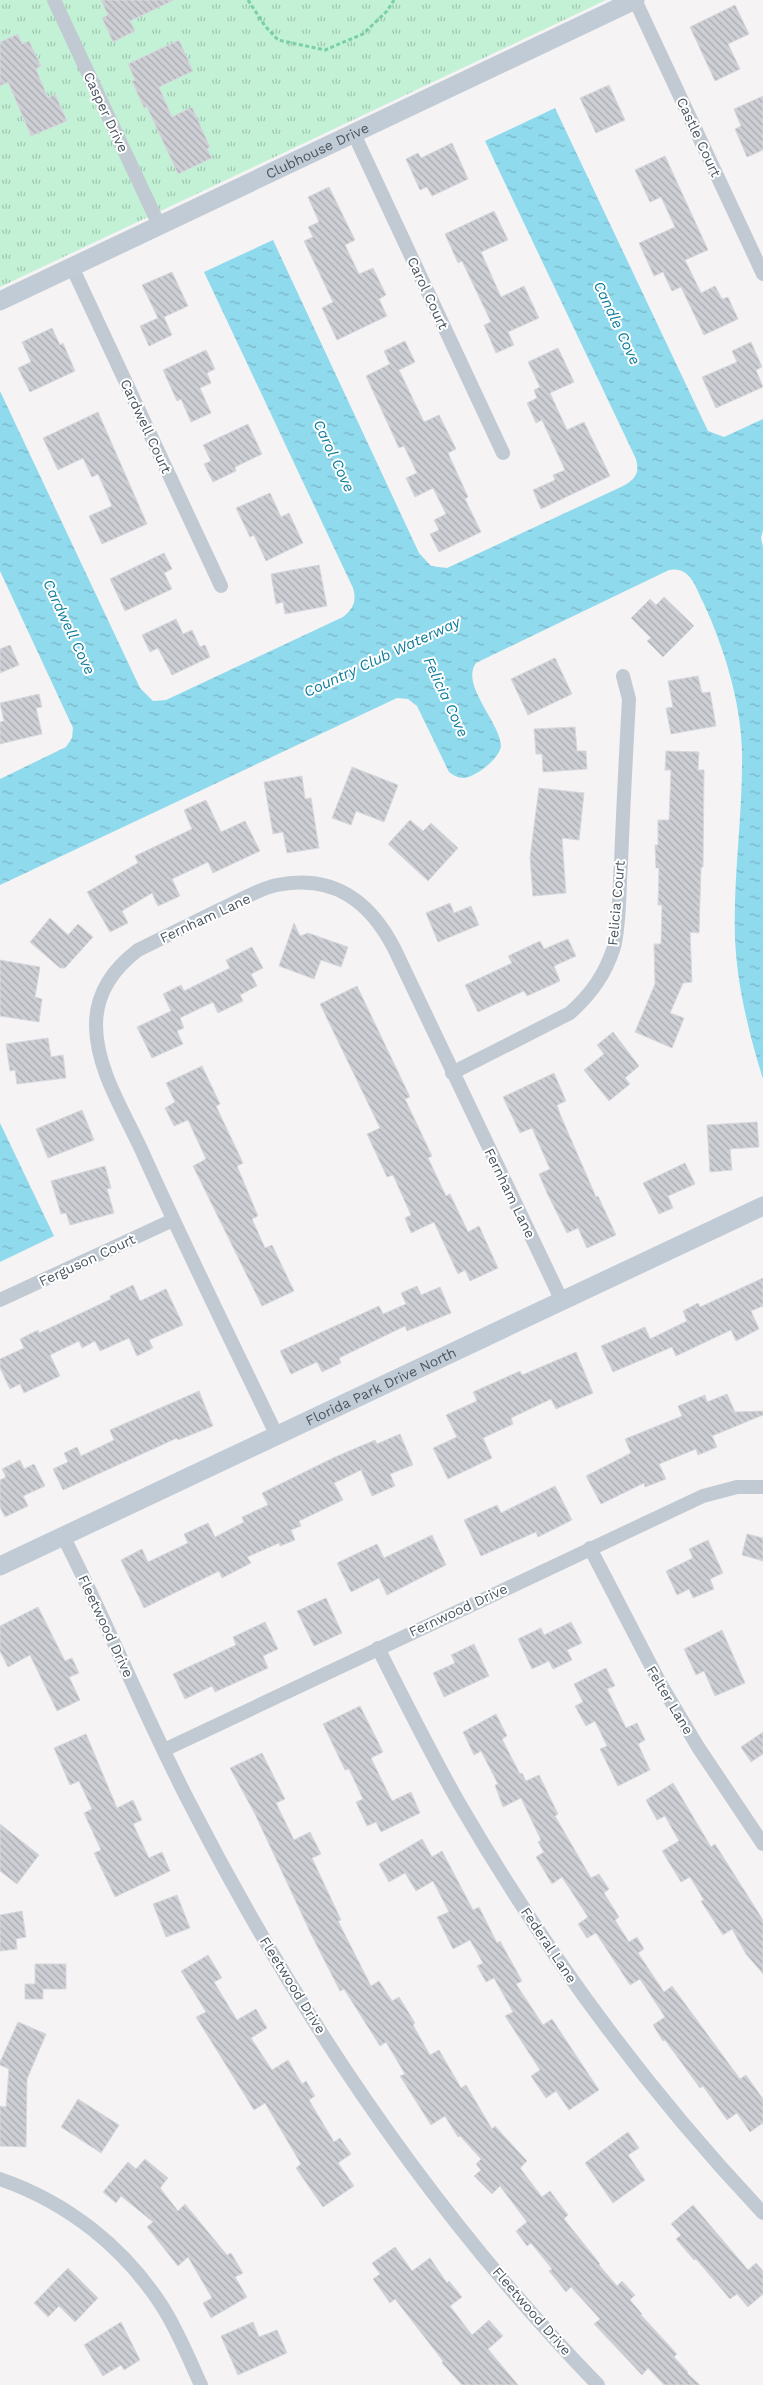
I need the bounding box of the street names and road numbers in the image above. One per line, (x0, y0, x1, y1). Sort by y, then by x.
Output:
street label: Casper Drive (80, 69, 132, 155)
street label: Castle Court (674, 95, 724, 179)
street label: Clubhouse Drive (263, 119, 371, 182)
street label: Carol Court (404, 254, 452, 332)
street label: Cardwell Court (117, 376, 175, 476)
street label: Felicia Court (604, 860, 628, 946)
street label: Fernham Lane (157, 890, 253, 946)
street label: Fernham Lane (481, 1145, 539, 1241)
street label: Ferguson Court (36, 1231, 138, 1289)
street label: Florida Park Drive North (303, 1344, 459, 1429)
street label: Fleetwood Drive (75, 1572, 137, 1680)
street label: Fernwood Drive (406, 1580, 510, 1640)
street label: Felter Lane (643, 1663, 697, 1737)
street label: Federal Lane (518, 1904, 580, 1986)
street label: Fleetwood Drive (257, 1934, 329, 2036)
street label: Fleetwood Drive (489, 2264, 575, 2358)

